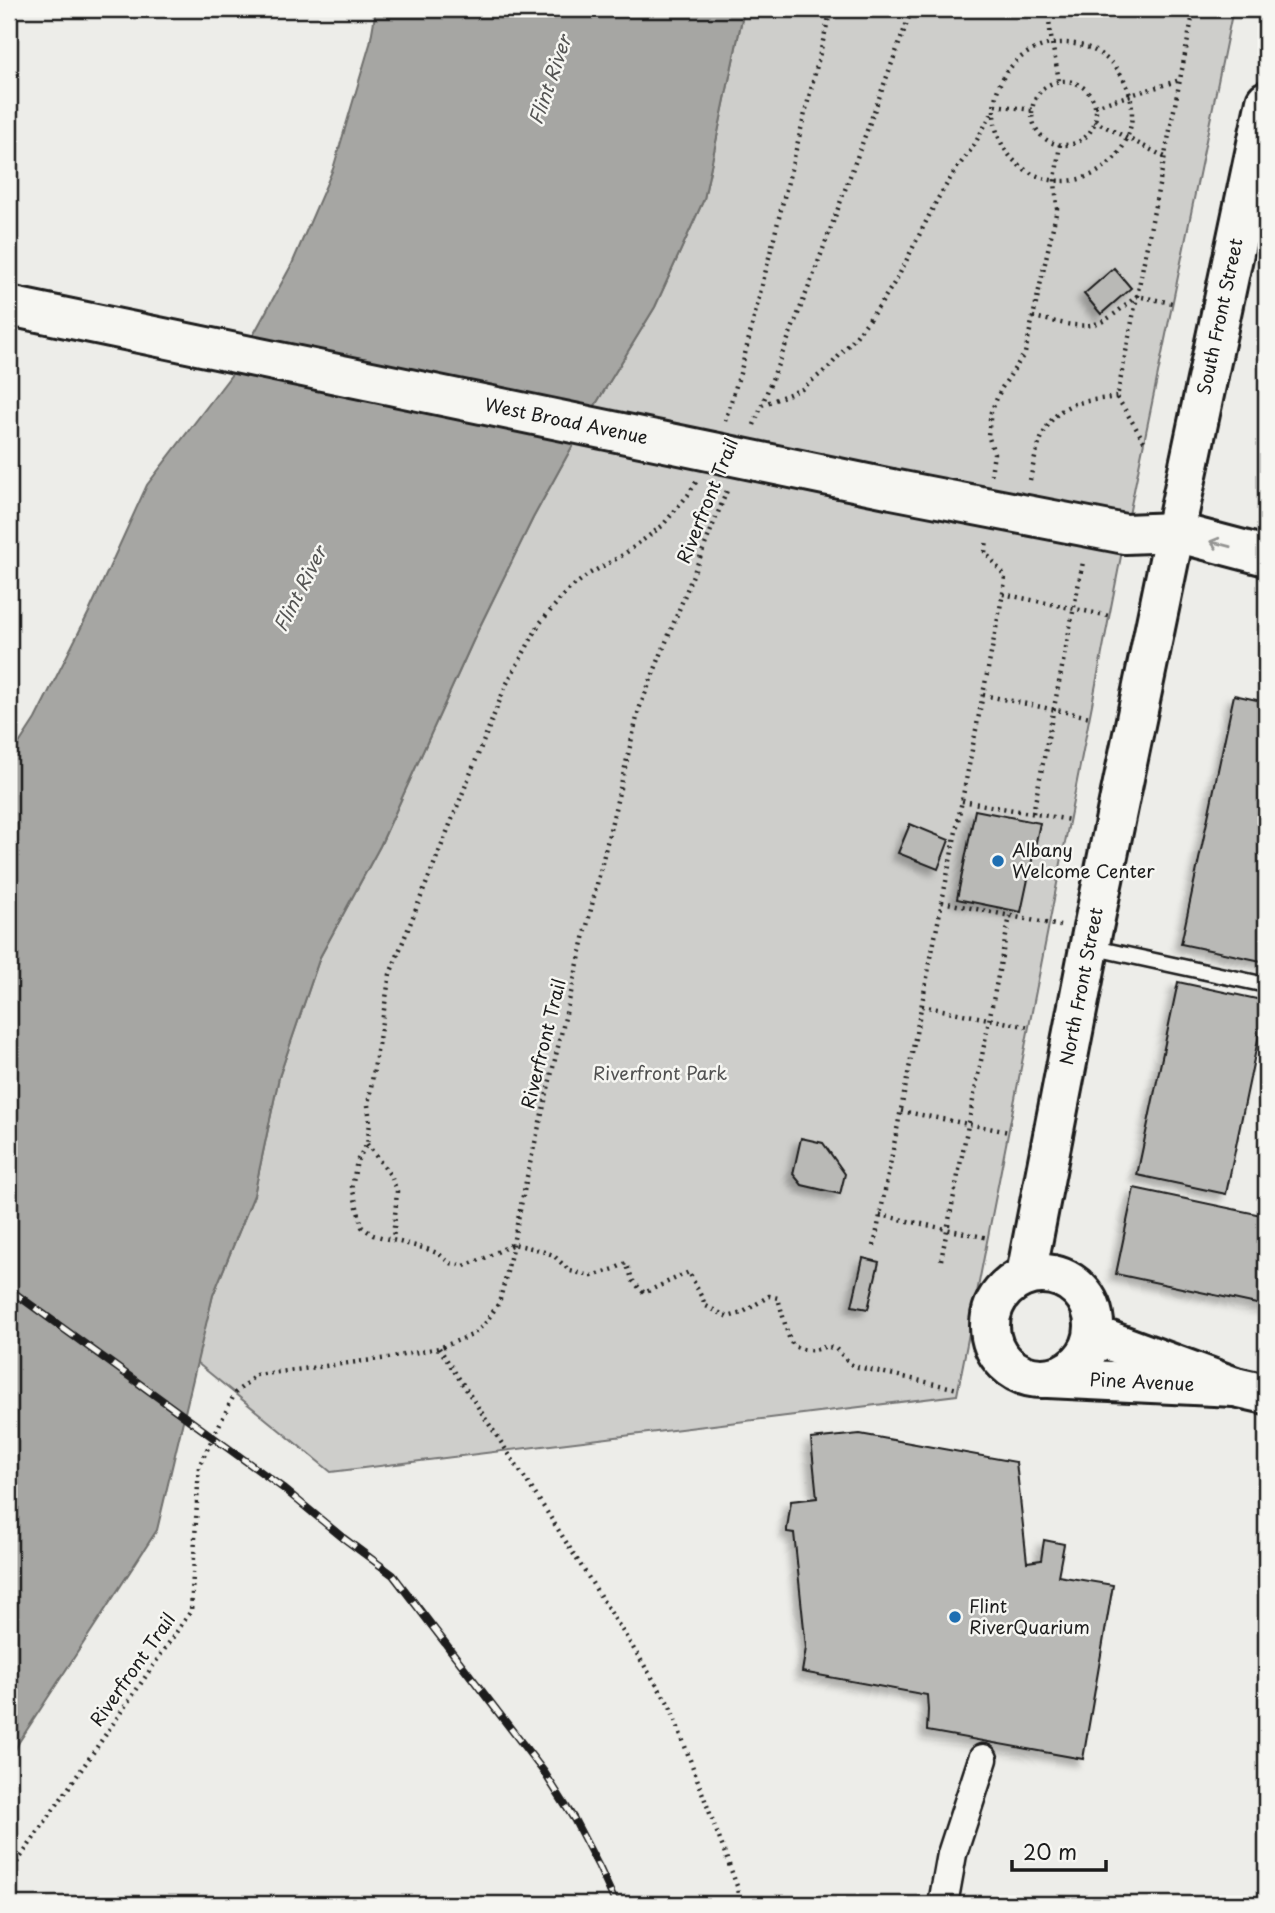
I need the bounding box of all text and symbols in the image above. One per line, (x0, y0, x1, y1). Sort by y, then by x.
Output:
water label: Flint River (521, 29, 578, 128)
street label: South Front Street (1189, 236, 1249, 397)
street label: West Broad Avenue (482, 390, 651, 450)
street label: Riverfront Trail (669, 434, 744, 567)
one-way arrow (1209, 537, 1232, 550)
water label: Flint River (266, 539, 334, 636)
place label: Albany Welcome Center (1012, 836, 1155, 884)
marker: Albany Welcome Center (990, 853, 1006, 869)
street label: North Front Street (1052, 905, 1109, 1067)
street label: Riverfront Trail (513, 976, 572, 1112)
park label: Riverfront Park (593, 1059, 727, 1086)
street label: Pine Avenue (1089, 1365, 1195, 1397)
place label: Flint RiverQuarium (969, 1592, 1090, 1640)
street label: Riverfront Trail (82, 1607, 181, 1731)
marker: Flint RiverQuarium (947, 1609, 963, 1625)
scale bar (1012, 1829, 1107, 1873)
text: 20 m (1023, 1835, 1077, 1867)

